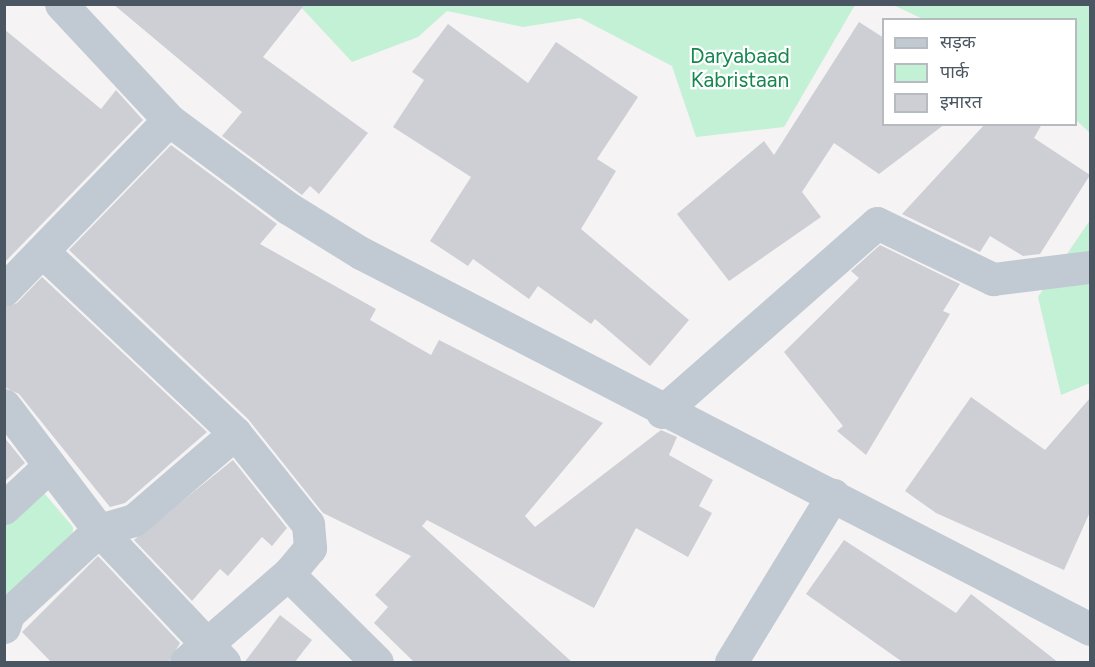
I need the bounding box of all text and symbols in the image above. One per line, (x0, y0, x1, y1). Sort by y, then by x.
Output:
legend (882, 18, 1077, 126)
text: सड़क (940, 31, 976, 53)
park label: Daryabaad Kabristaan (690, 43, 790, 93)
text: पार्क (940, 61, 969, 83)
text: इमारत (940, 91, 982, 113)

